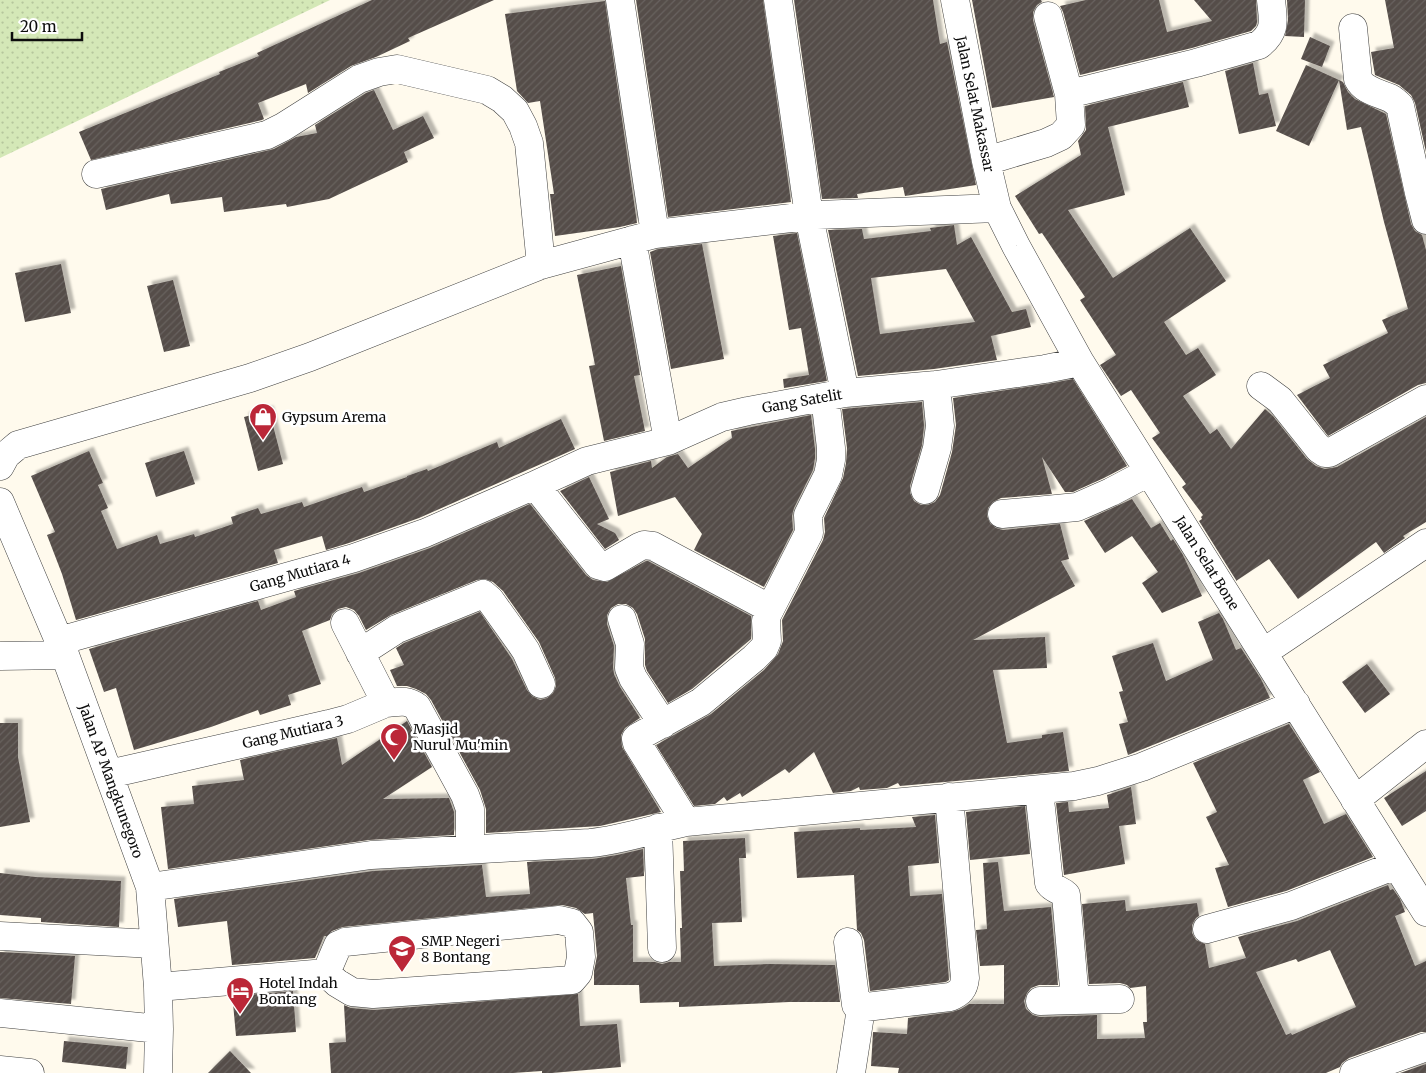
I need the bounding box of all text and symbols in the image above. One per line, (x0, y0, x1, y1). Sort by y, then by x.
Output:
scale bar (12, 10, 82, 42)
text: 20 m (20, 17, 57, 36)
street label: Jalan Selat Makassar (952, 33, 998, 174)
street label: Gang Satelit (761, 385, 844, 417)
shop icon: Gypsum Arema (248, 402, 278, 441)
place label: Gypsum Arema (282, 408, 387, 426)
street label: Jalan Selat Bone (1170, 512, 1243, 613)
street label: Gang Mutiara 4 (248, 550, 353, 596)
street label: Jalan AP Mangkunegoro (74, 701, 147, 860)
street label: Gang Mutiara 3 (241, 712, 345, 752)
place label: Masjid Nurul Mu'min (413, 720, 508, 754)
mosque icon: Masjid Nurul Mu'min (379, 722, 409, 761)
place label: SMP Negeri 8 Bontang (421, 932, 500, 966)
school or university icon: SMP Negeri 8 Bontang (387, 934, 417, 973)
place label: Hotel Indah Bontang (259, 974, 338, 1008)
hotel icon: Hotel Indah Bontang (225, 976, 255, 1015)

